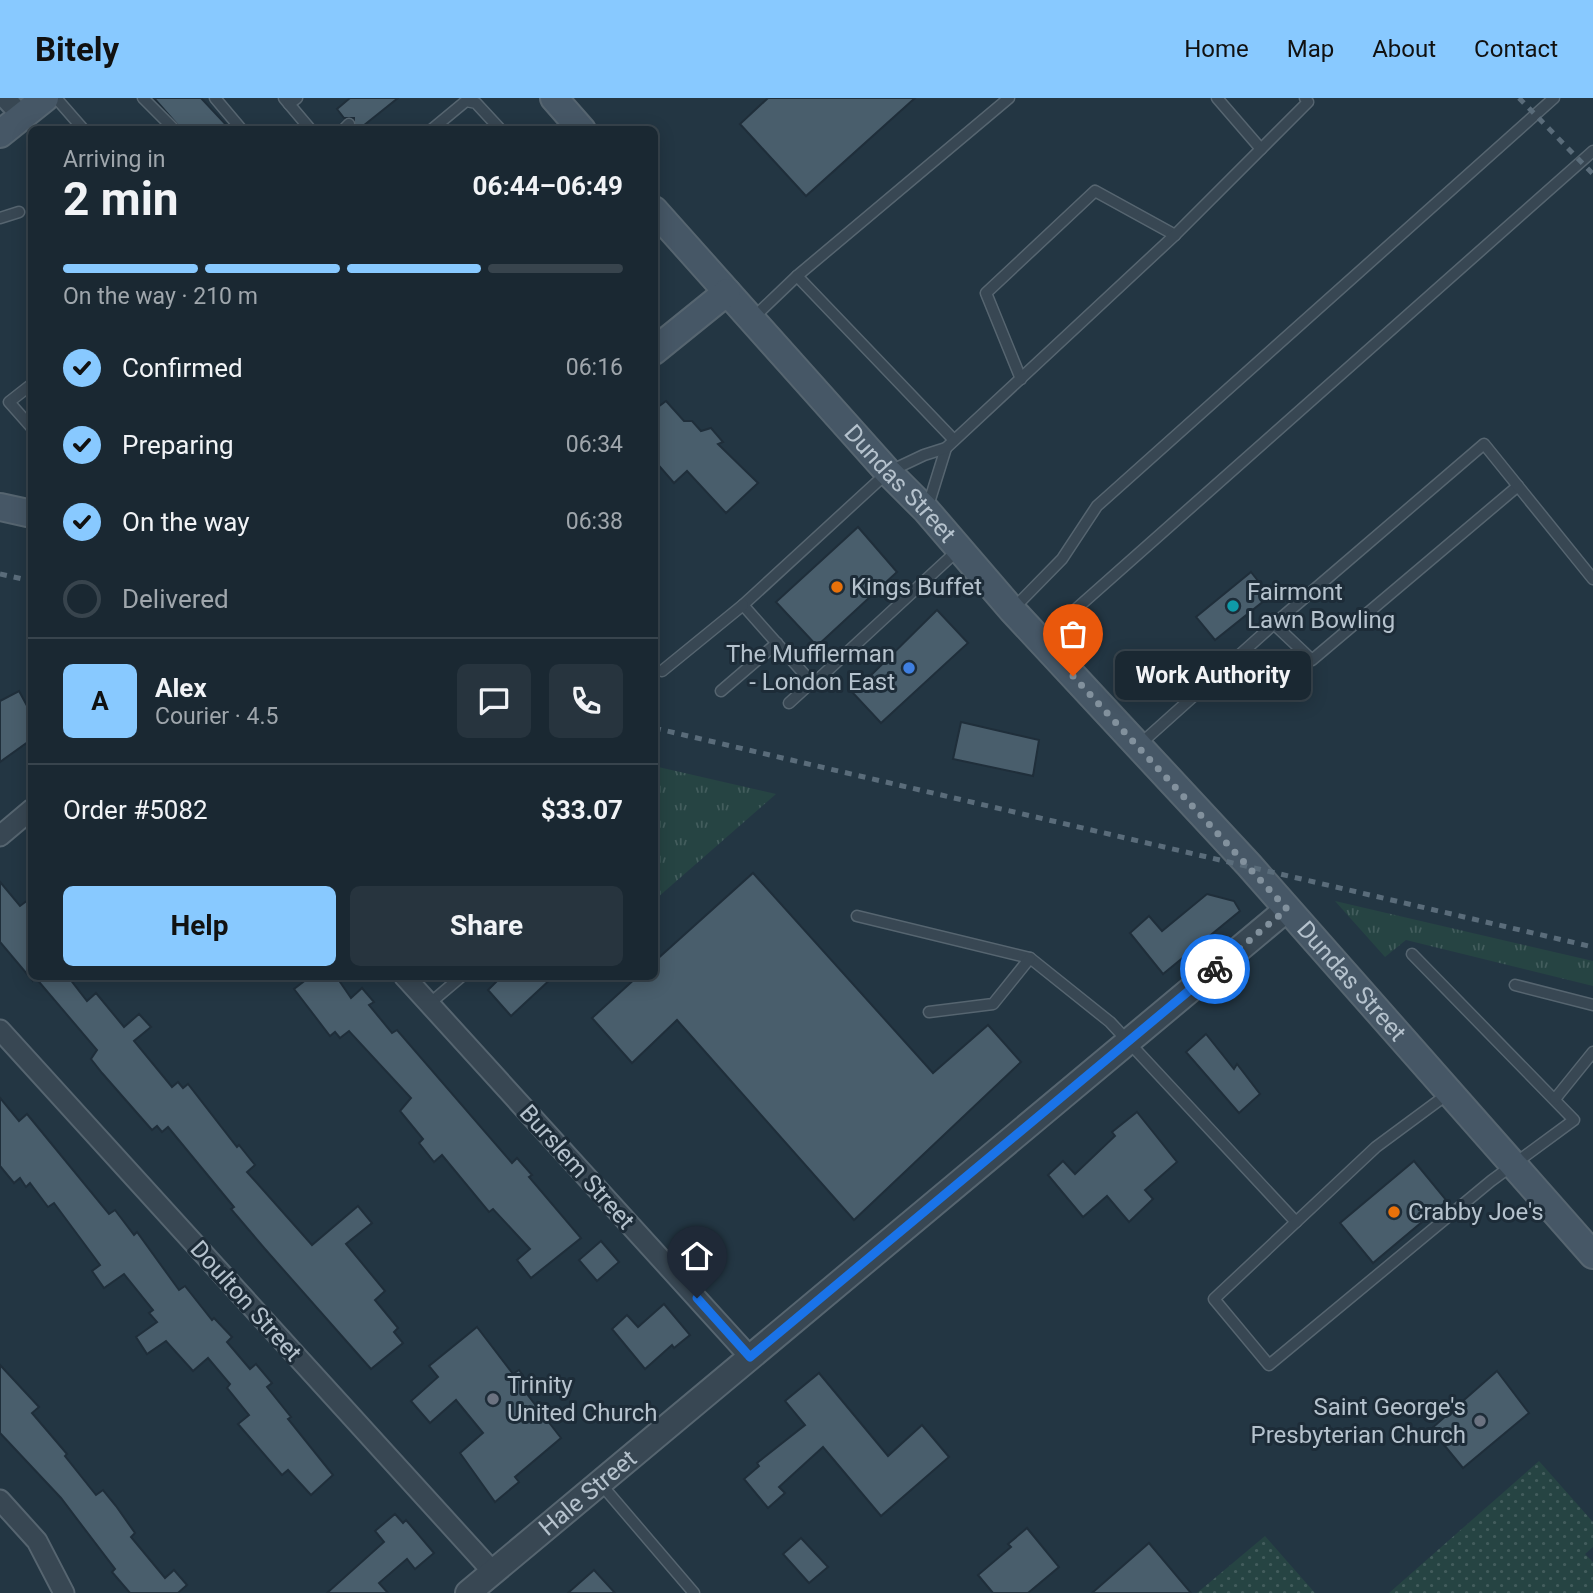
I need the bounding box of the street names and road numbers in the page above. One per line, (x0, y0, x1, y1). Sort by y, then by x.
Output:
street label: Dundas Street (839, 419, 962, 548)
street label: Dundas Street (1291, 915, 1412, 1047)
street label: Burslem Street (514, 1099, 640, 1235)
street label: Doulton Street (185, 1235, 307, 1367)
street label: Hale Street (533, 1444, 642, 1542)

